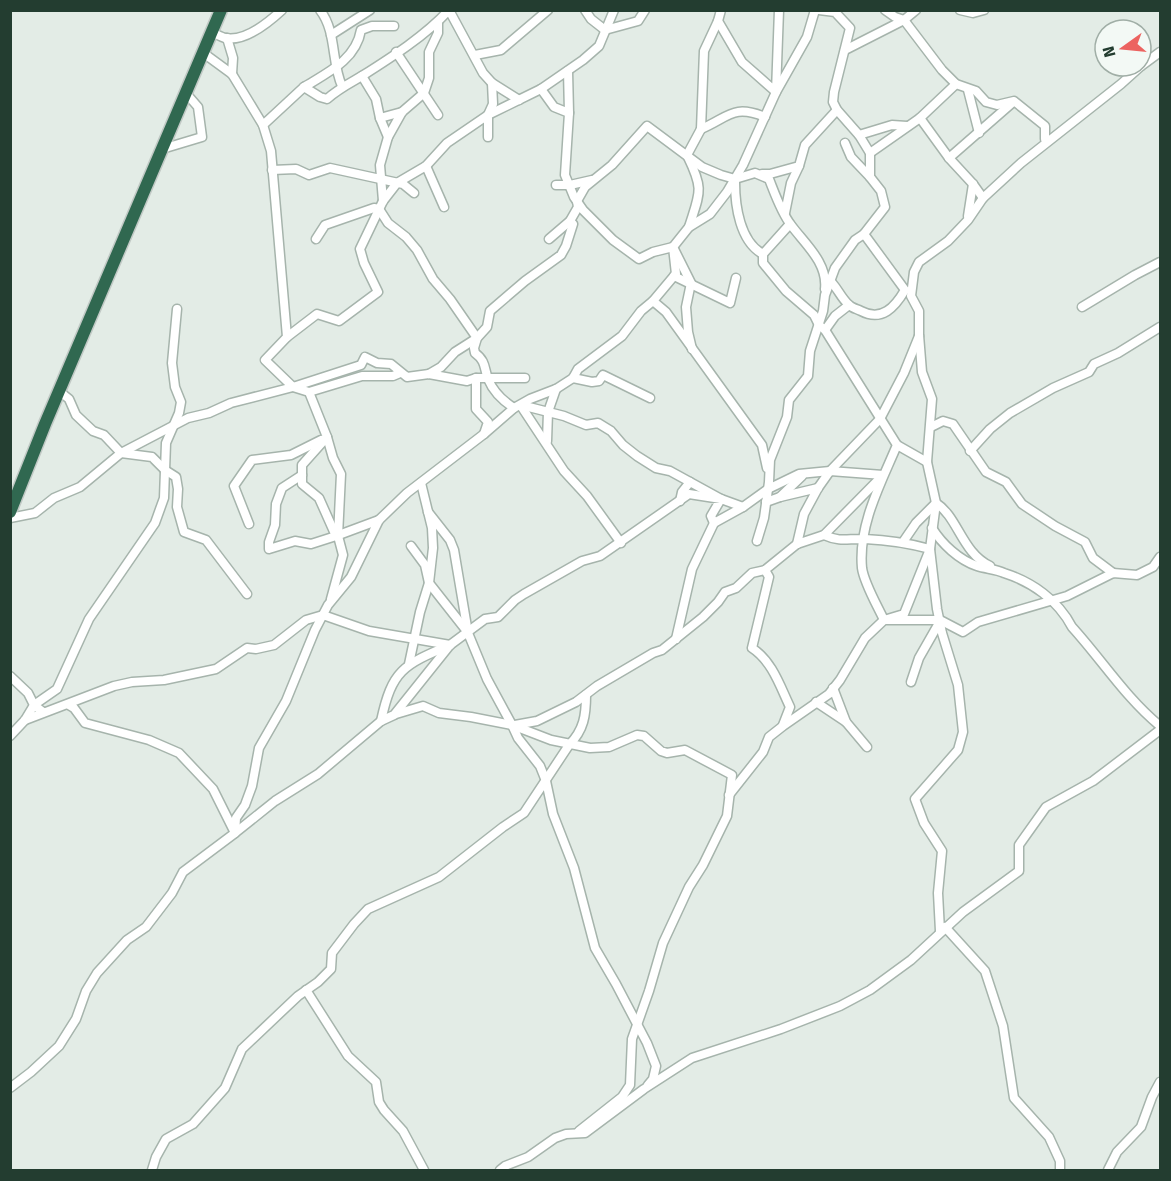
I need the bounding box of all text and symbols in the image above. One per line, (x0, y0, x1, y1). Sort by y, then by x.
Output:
north arrow (1093, 18, 1153, 78)
text: N (1098, 44, 1120, 59)

